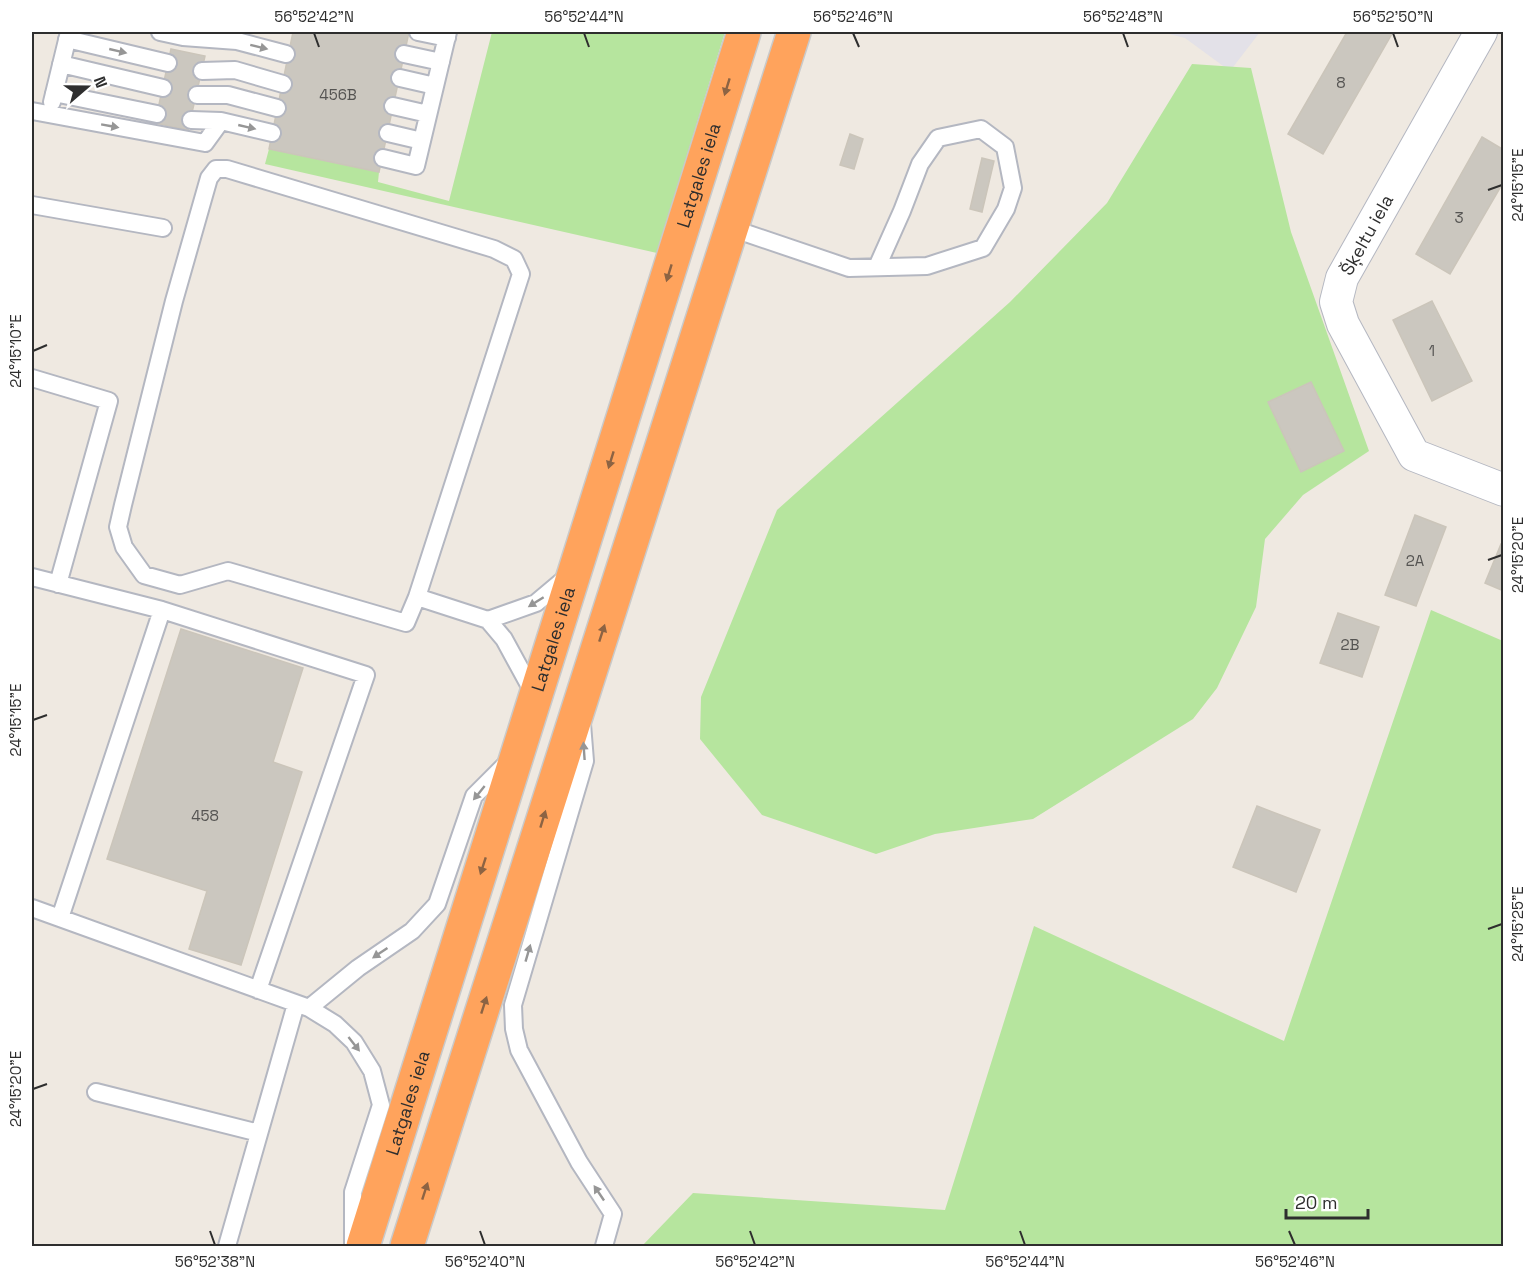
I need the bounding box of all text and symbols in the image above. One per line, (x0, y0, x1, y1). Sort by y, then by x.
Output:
text: 56°52'42"N (274, 7, 354, 26)
text: 56°52'44"N (544, 7, 624, 26)
text: 56°52'46"N (813, 7, 893, 26)
text: 56°52'48"N (1083, 7, 1163, 26)
text: 56°52'50"N (1353, 7, 1433, 26)
one-way arrow (250, 42, 268, 52)
one-way arrow (109, 46, 127, 56)
north arrow (57, 57, 117, 117)
text: N (89, 73, 112, 91)
house number: 8 (1336, 73, 1346, 92)
one-way arrow (722, 78, 731, 96)
house number: 456B (319, 85, 357, 104)
street label: Latgales iela (671, 120, 726, 231)
one-way arrow (100, 122, 119, 131)
one-way arrow (237, 123, 256, 133)
text: 24°15'15"E (1508, 149, 1527, 221)
street label: Šķeltu iela (1335, 190, 1398, 279)
house number: 3 (1454, 208, 1464, 227)
one-way arrow (664, 265, 673, 283)
text: 24°15'10"E (6, 314, 25, 388)
house number: 1 (1429, 341, 1435, 360)
one-way arrow (606, 451, 615, 469)
text: 24°15'20"E (1508, 517, 1527, 593)
house number: 2A (1406, 551, 1425, 570)
street label: Latgales iela (526, 584, 580, 694)
one-way arrow (528, 596, 544, 607)
one-way arrow (598, 624, 607, 642)
house number: 2B (1341, 635, 1360, 654)
text: 24°15'15"E (6, 684, 25, 756)
one-way arrow (579, 741, 589, 760)
one-way arrow (472, 785, 486, 800)
house number: 458 (191, 806, 219, 825)
one-way arrow (539, 810, 548, 828)
one-way arrow (478, 857, 487, 875)
text: 24°15'25"E (1508, 886, 1527, 962)
one-way arrow (524, 944, 533, 962)
one-way arrow (372, 947, 389, 958)
one-way arrow (480, 996, 489, 1014)
one-way arrow (347, 1037, 359, 1052)
street label: Latgales iela (380, 1047, 435, 1158)
text: 24°15'20"E (6, 1051, 25, 1127)
one-way arrow (421, 1182, 430, 1200)
scale bar (1286, 1182, 1368, 1220)
one-way arrow (593, 1186, 605, 1202)
text: 20 m (1295, 1191, 1338, 1214)
text: 56°52'38"N (175, 1252, 255, 1271)
text: 56°52'40"N (445, 1252, 525, 1271)
text: 56°52'42"N (715, 1252, 795, 1271)
text: 56°52'44"N (985, 1252, 1065, 1271)
text: 56°52'46"N (1255, 1252, 1335, 1271)

